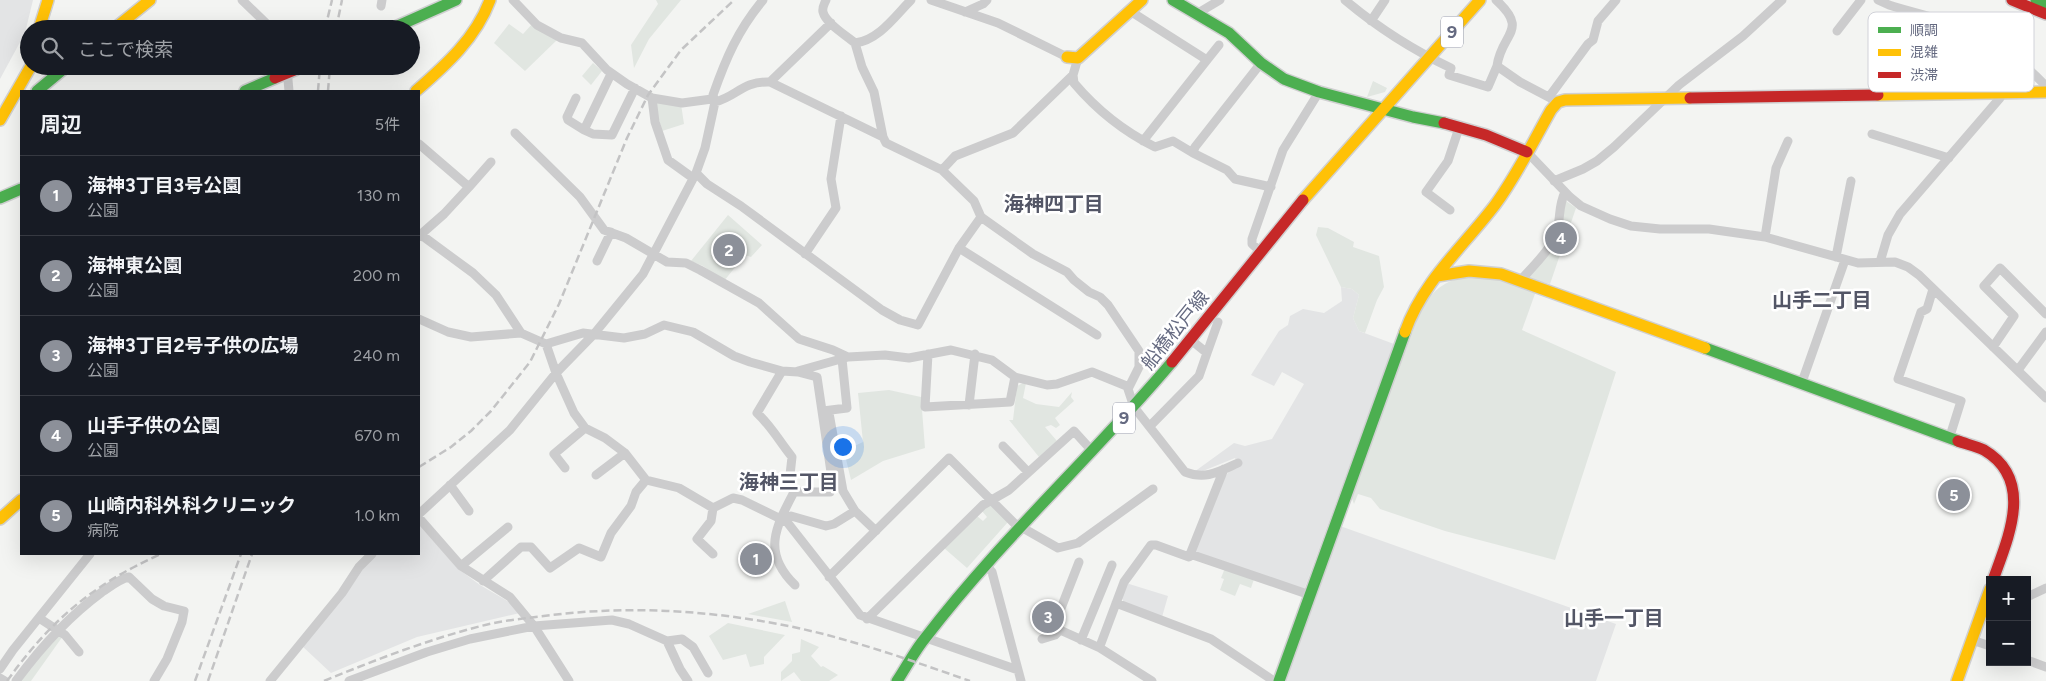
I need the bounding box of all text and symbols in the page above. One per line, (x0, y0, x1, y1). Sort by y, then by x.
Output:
legend (1868, 12, 2034, 92)
road number: 9 (1441, 16, 1463, 48)
search box (20, 20, 420, 75)
text: 順調 (1910, 22, 1938, 39)
icon: search (38, 34, 66, 62)
text: ここで検索 (78, 38, 173, 61)
text: 混雑 (1910, 44, 1938, 61)
text: 渋滞 (1910, 67, 1938, 84)
text: 周辺 (40, 112, 82, 137)
text: 5件 (375, 115, 400, 134)
text: 海神3丁目3号公園 (87, 174, 241, 197)
text: 1 (53, 186, 59, 205)
text: 130 m (357, 186, 400, 205)
district label: 海神四丁目 (1004, 192, 1104, 216)
text: 公園 (87, 201, 119, 220)
pin: 4 (1545, 219, 1577, 257)
pin: 2 (713, 231, 745, 269)
text: 海神東公園 (87, 254, 182, 277)
text: 2 (51, 266, 61, 285)
text: 200 m (353, 266, 400, 285)
text: 公園 (87, 281, 119, 300)
street label: 船橋松戸線 (1136, 286, 1214, 374)
district label: 山手二丁目 (1772, 288, 1872, 312)
text: 海神3丁目2号子供の広場 (87, 334, 299, 357)
text: 3 (52, 346, 60, 365)
text: 240 m (353, 346, 400, 365)
text: 公園 (87, 361, 119, 380)
road number: 9 (1113, 402, 1135, 433)
text: 山手子供の公園 (87, 414, 220, 437)
text: 4 (51, 426, 61, 445)
text: 670 m (355, 426, 400, 445)
your location (830, 434, 856, 460)
text: 公園 (87, 441, 119, 460)
district label: 海神三丁目 (739, 470, 839, 494)
pin: 5 (1938, 476, 1970, 514)
text: 山崎内科外科クリニック (87, 494, 296, 517)
text: 5 (51, 506, 61, 525)
text: 1.0 km (354, 506, 400, 525)
text: 病院 (87, 521, 119, 540)
pin: 1 (740, 540, 772, 578)
map controls (1986, 576, 2031, 666)
button: + (1986, 576, 2031, 621)
pin: 3 (1032, 598, 1064, 636)
district label: 山手一丁目 (1564, 606, 1664, 630)
button: − (1986, 621, 2031, 666)

